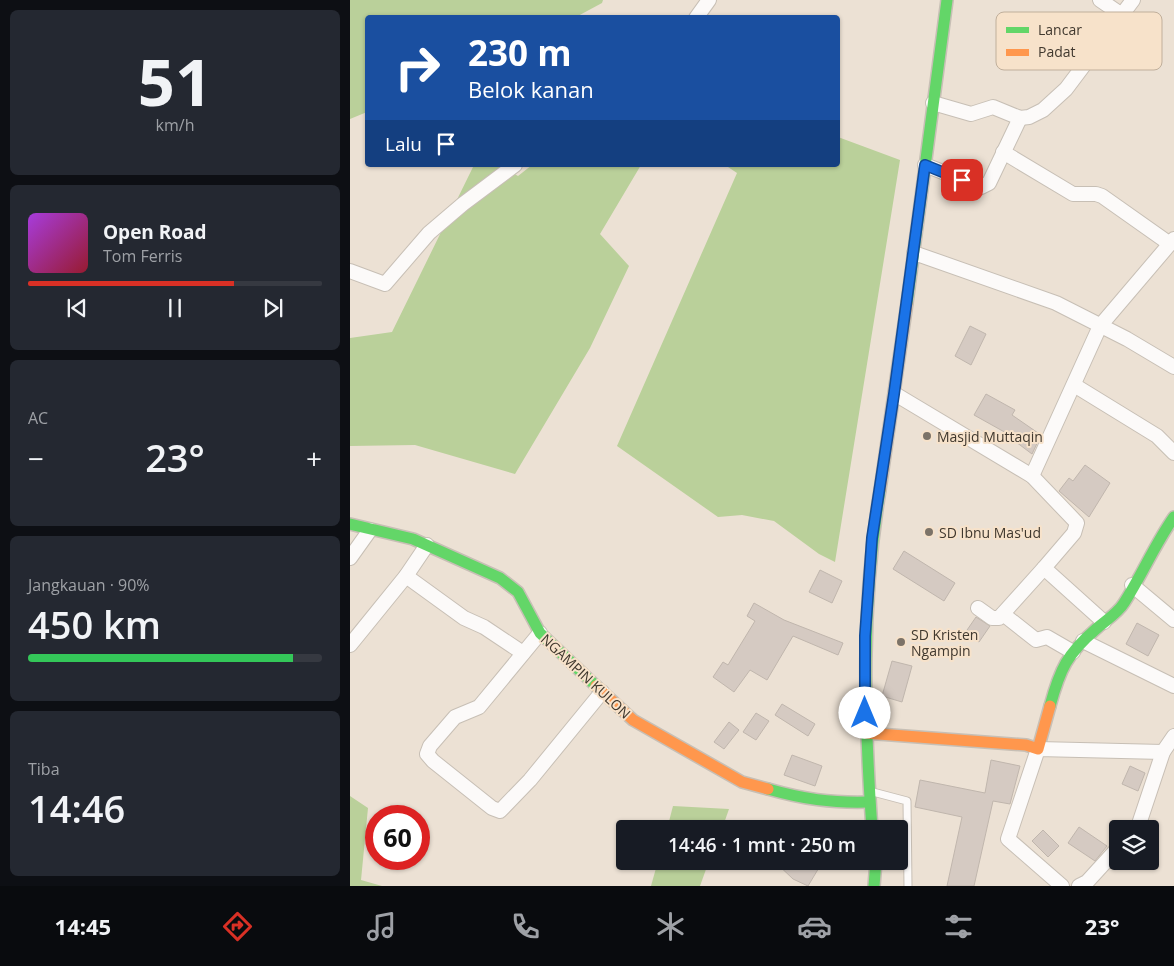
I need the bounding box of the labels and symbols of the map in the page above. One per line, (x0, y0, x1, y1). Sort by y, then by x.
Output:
legend (996, 12, 1162, 70)
text: Lancar (1038, 20, 1082, 39)
text: Padat (1038, 42, 1076, 61)
pin (941, 159, 983, 201)
place label: Masjid Muttaqin (937, 427, 1043, 446)
marker: Masjid Muttaqin (921, 430, 933, 442)
place label: SD Ibnu Mas'ud (939, 523, 1041, 542)
marker: SD Ibnu Mas'ud (923, 526, 935, 538)
place label: SD Kristen Ngampin (911, 625, 978, 660)
street label: NGAMPIN KULON (537, 629, 635, 723)
marker: SD Kristen Ngampin (895, 636, 907, 648)
position arrow (838, 686, 890, 738)
speed limit sign: 60 (365, 805, 430, 870)

